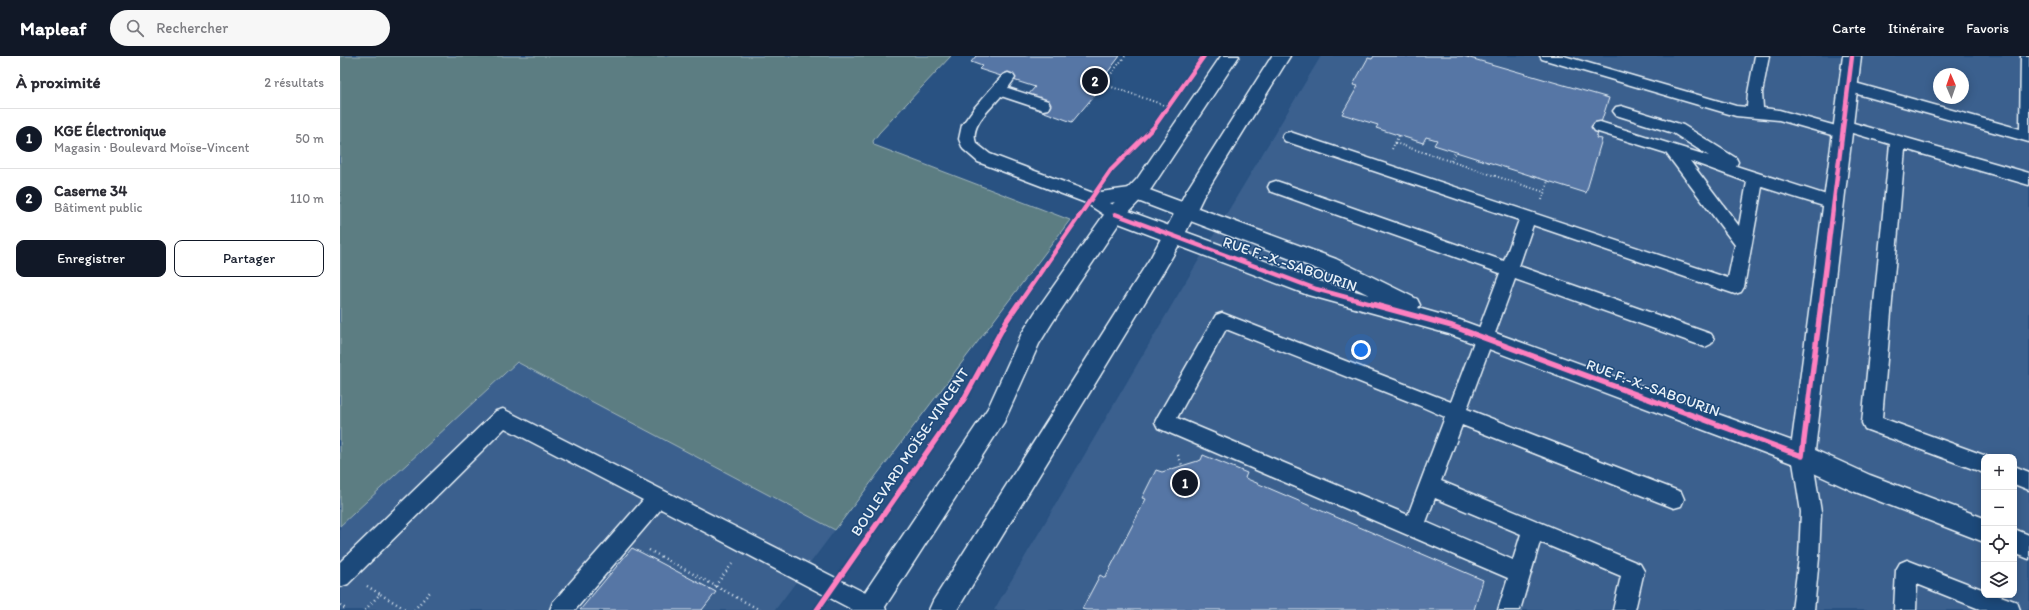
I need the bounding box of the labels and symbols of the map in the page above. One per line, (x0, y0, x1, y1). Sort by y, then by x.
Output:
pin: 2 (1082, 66, 1108, 96)
north arrow (1933, 68, 1969, 104)
street label: RUE F.-X.-SABOURIN (1221, 233, 1359, 295)
your location (1351, 340, 1371, 360)
street label: RUE F.-X.-SABOURIN (1584, 355, 1722, 421)
street label: BOULEVARD MOÏSE-VINCENT (847, 364, 973, 539)
pin: 1 (1172, 468, 1198, 498)

